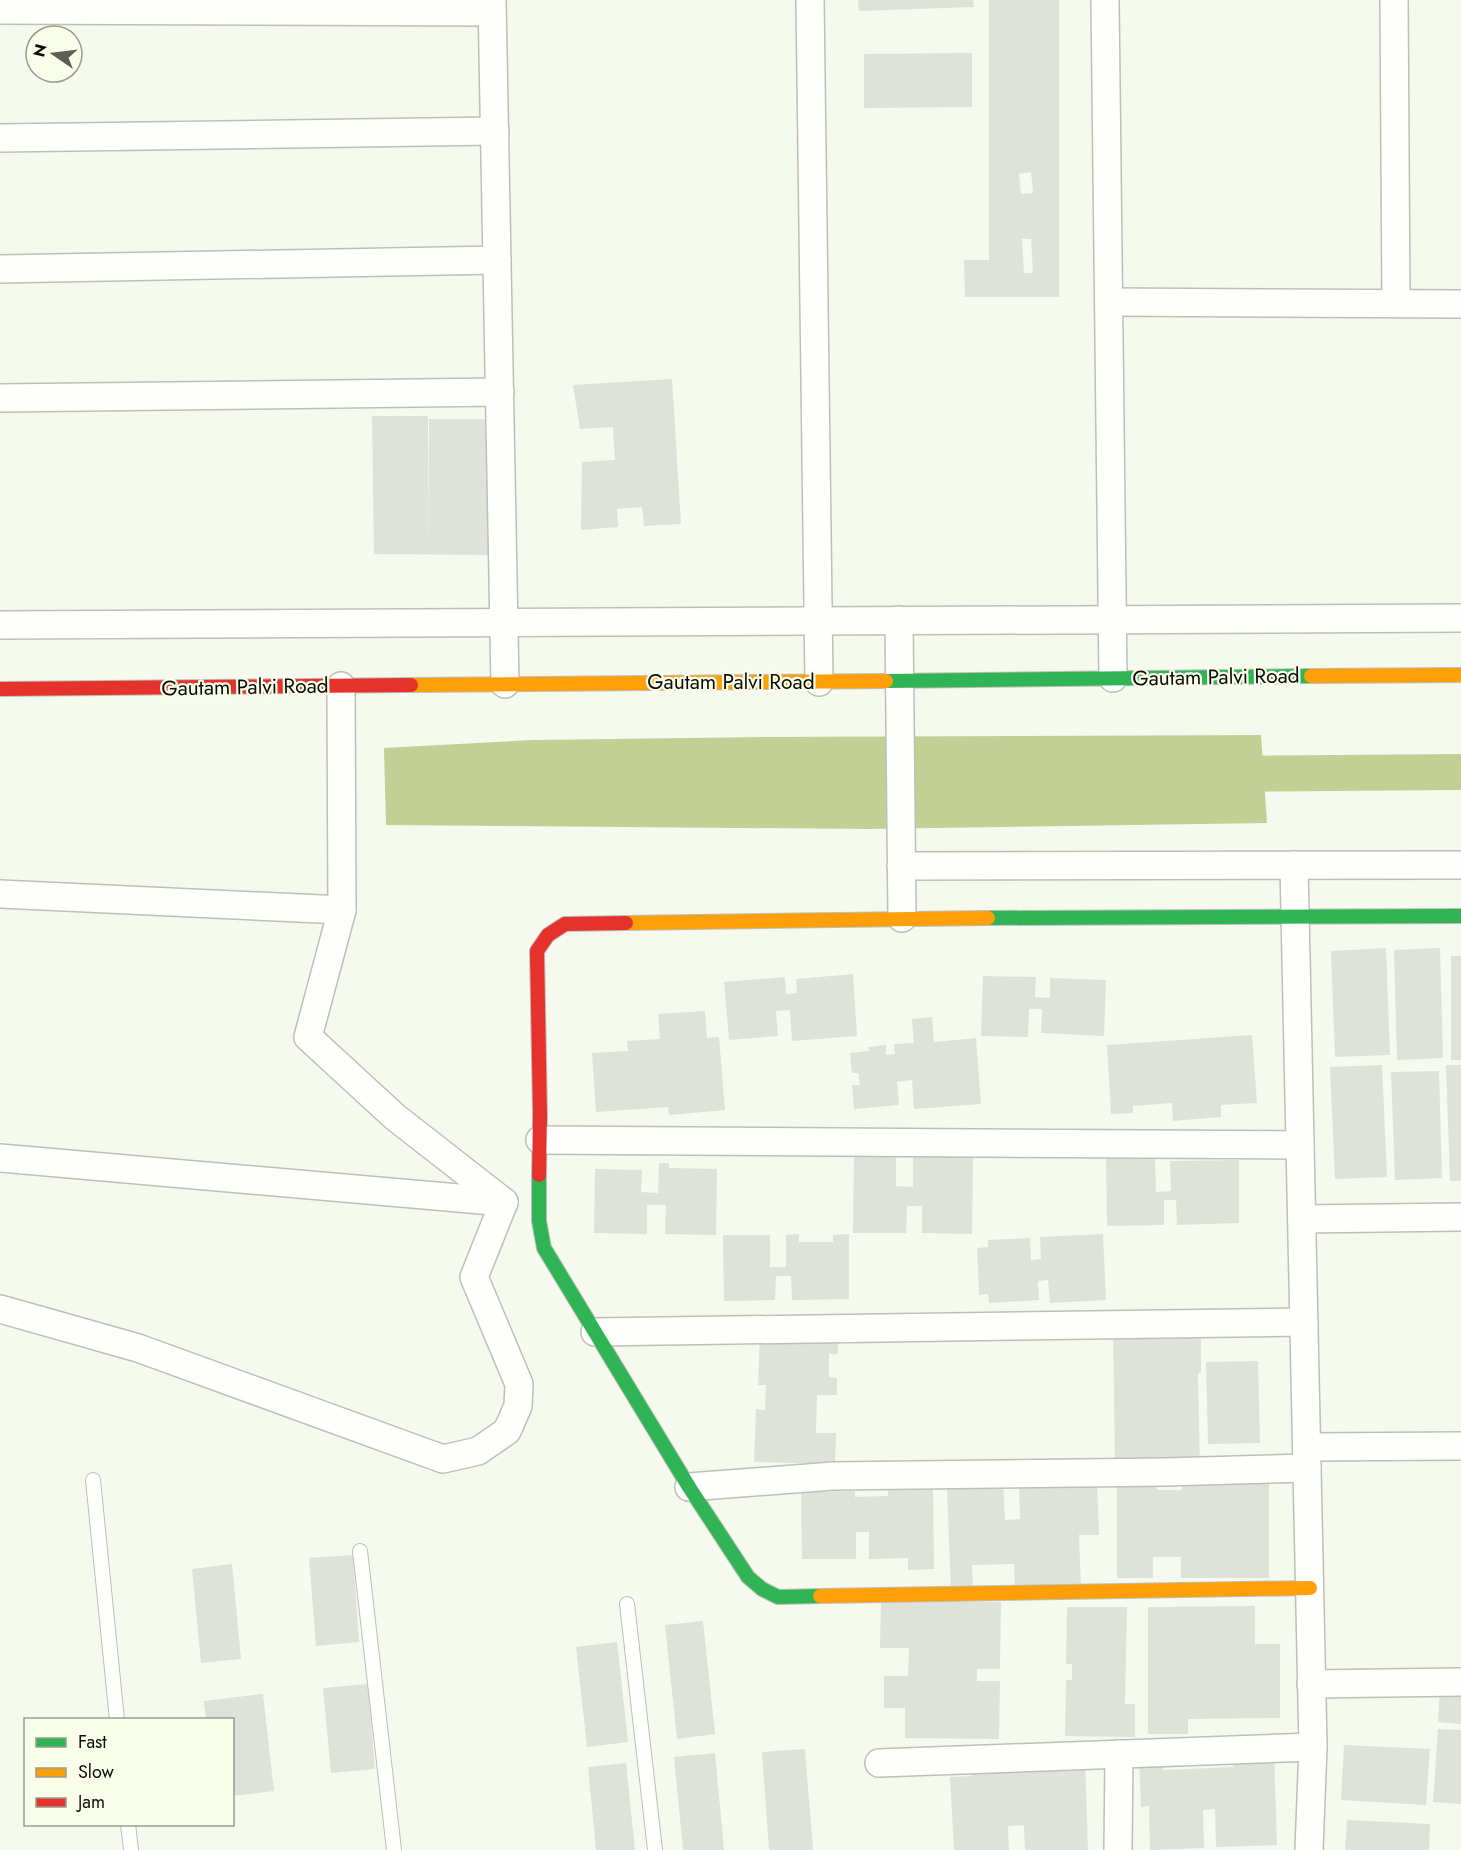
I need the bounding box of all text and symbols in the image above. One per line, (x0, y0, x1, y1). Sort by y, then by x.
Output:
north arrow (24, 24, 84, 84)
text: N (27, 42, 53, 59)
street label: Gautam Palvi Road (1132, 661, 1300, 693)
street label: Gautam Palvi Road (647, 667, 815, 697)
street label: Gautam Palvi Road (161, 671, 329, 703)
legend (24, 1718, 234, 1826)
text: Fast (78, 1729, 107, 1755)
text: Slow (78, 1759, 115, 1785)
text: Jam (76, 1789, 105, 1815)

